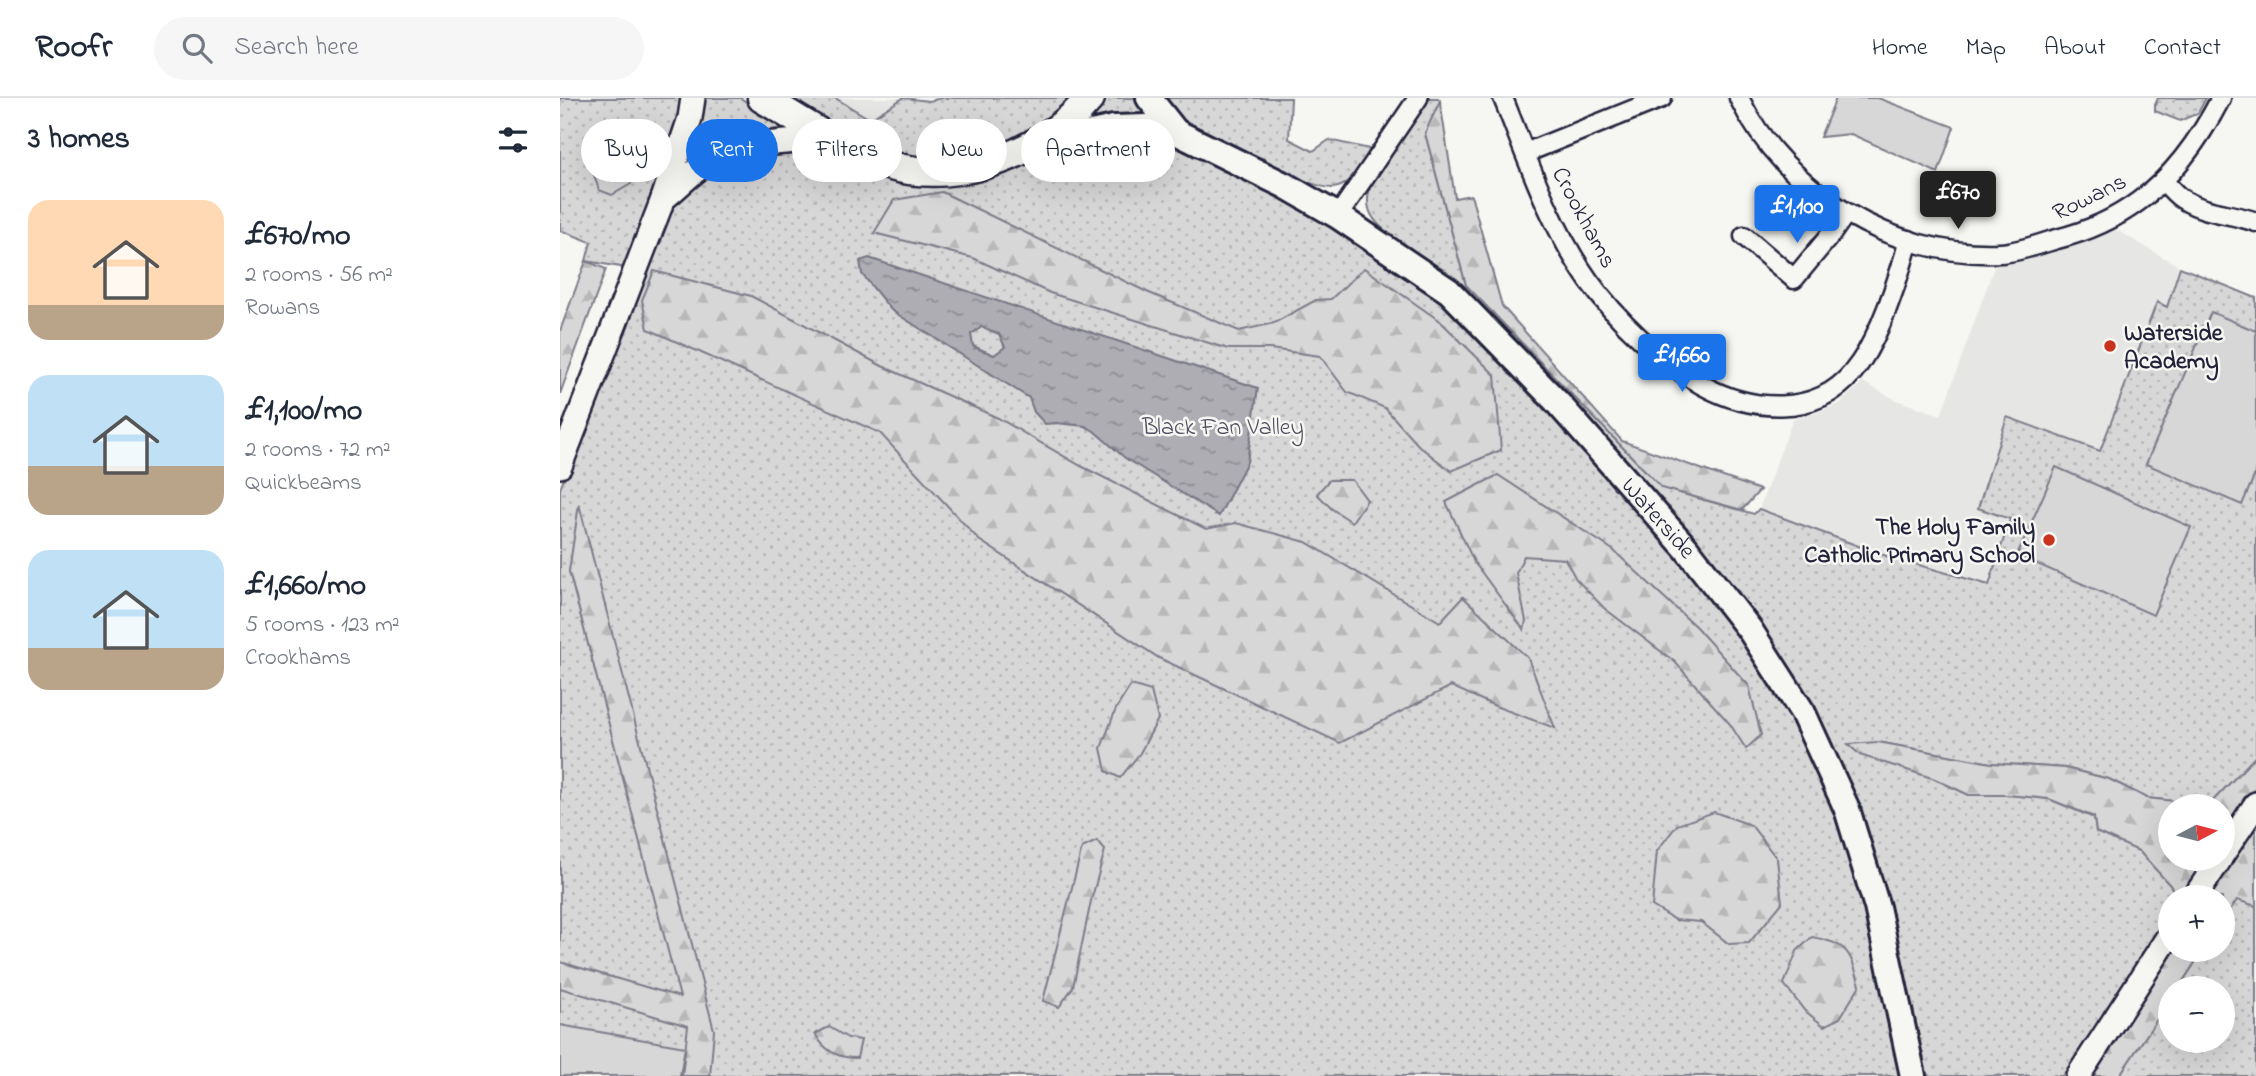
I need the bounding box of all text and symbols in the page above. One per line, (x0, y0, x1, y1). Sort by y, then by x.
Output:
search box (154, 17, 644, 80)
text: Roofr (35, 24, 112, 72)
icon: search (178, 29, 216, 67)
text: Search here (234, 29, 359, 67)
text: Home (1872, 31, 1928, 66)
text: Map (1966, 31, 2006, 66)
text: About (2044, 31, 2106, 66)
text: Contact (2144, 31, 2221, 66)
text: 3 homes (28, 118, 130, 162)
chip: Buy (581, 119, 672, 182)
chip: Rent (686, 119, 778, 182)
chip: Filters (792, 119, 902, 182)
chip: New (916, 119, 1007, 182)
chip: Apartment (1021, 119, 1175, 182)
icon: filters (494, 121, 532, 159)
street label: Crookhams (1541, 161, 1624, 275)
street label: Rowans (2047, 165, 2133, 231)
pin: £670 (1917, 172, 1999, 231)
text: £670 (1936, 177, 1980, 210)
pin: £1,100 (1740, 186, 1854, 245)
text: £1,100 (1771, 191, 1823, 224)
text: £670/mo (245, 215, 351, 259)
icon: home (84, 228, 168, 312)
text: 2 rooms · 56 m² (245, 259, 393, 292)
text: Rowans (245, 292, 320, 325)
place label: Waterside Academy (2124, 317, 2224, 381)
pin: £1,660 (1625, 334, 1739, 394)
marker: Waterside Academy (2102, 338, 2118, 354)
text: £1,660 (1654, 340, 1710, 373)
text: £1,100/mo (245, 390, 362, 434)
icon: home (84, 403, 168, 487)
park label: Black Fan Valley (1141, 411, 1304, 447)
text: 2 rooms · 72 m² (245, 434, 391, 467)
text: Quickbeams (245, 467, 362, 500)
street label: Waterside (1611, 471, 1703, 567)
place label: The Holy Family Catholic Primary School (1804, 511, 2035, 575)
marker: The Holy Family Catholic Primary School (2041, 532, 2057, 548)
text: £1,660/mo (245, 565, 366, 609)
icon: home (84, 578, 168, 662)
text: 5 rooms · 123 m² (245, 609, 400, 642)
text: Crookhams (245, 642, 351, 675)
north arrow (2158, 794, 2235, 872)
map controls (2158, 794, 2235, 1053)
button: + (2158, 885, 2235, 962)
button: − (2158, 976, 2235, 1053)

